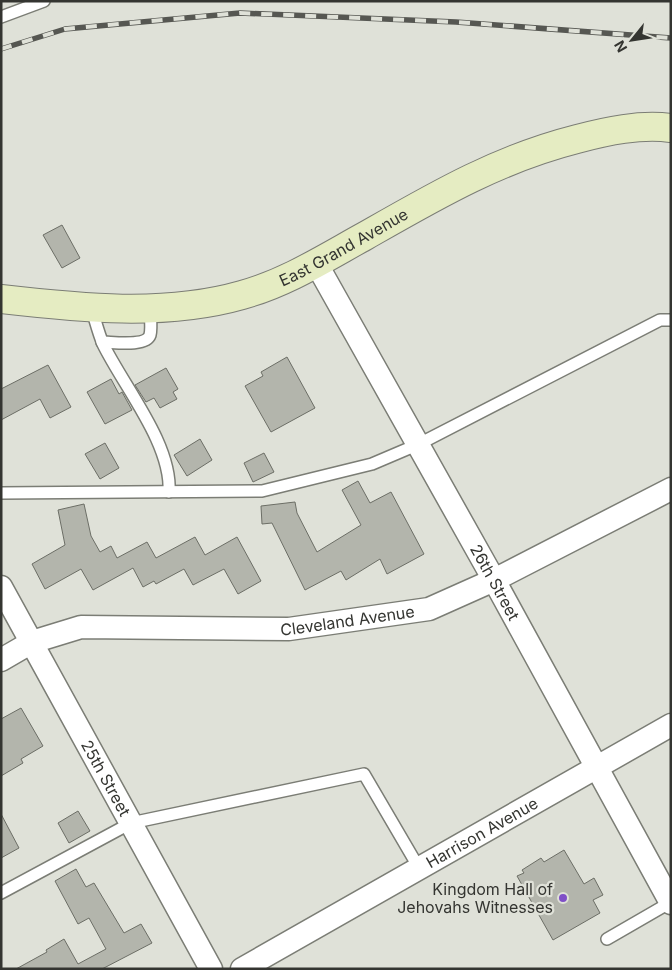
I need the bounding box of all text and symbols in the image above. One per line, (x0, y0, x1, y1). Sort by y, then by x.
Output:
north arrow (607, 15, 657, 65)
text: N (610, 38, 630, 56)
street label: East Grand Avenue (276, 204, 411, 290)
street label: 26th Street (466, 541, 524, 624)
street label: Cleveland Avenue (280, 601, 416, 639)
street label: 25th Street (77, 736, 135, 820)
street label: Harrison Avenue (422, 793, 541, 872)
place label: Kingdom Hall of Jehovahs Witnesses (397, 879, 553, 917)
marker: Kingdom Hall of Jehovahs Witnesses (557, 892, 569, 904)

